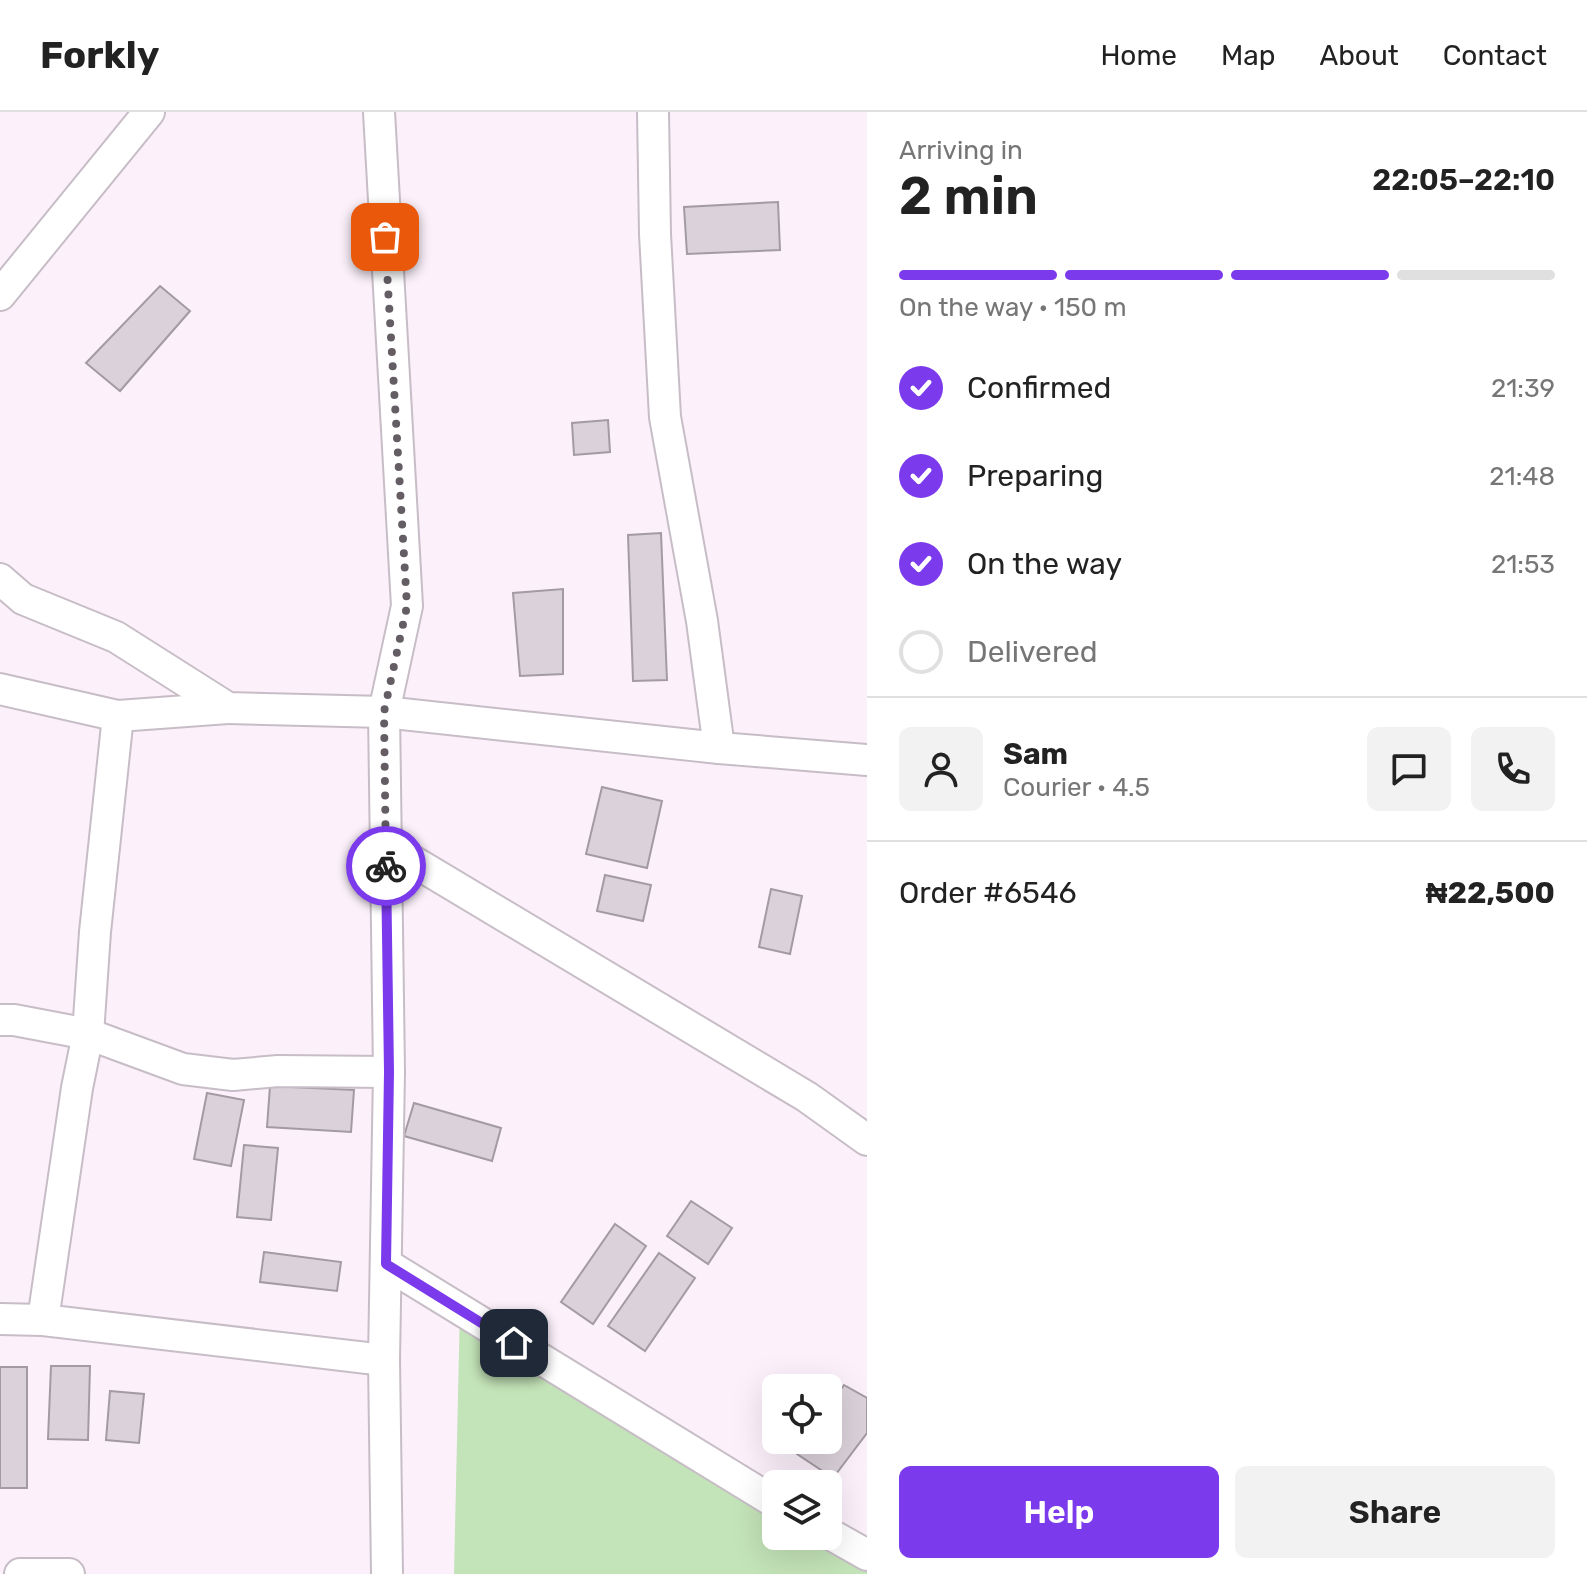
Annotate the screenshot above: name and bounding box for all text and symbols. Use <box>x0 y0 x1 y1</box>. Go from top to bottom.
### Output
text: Forkly <box>40 32 159 78</box>
text: Home <box>1100 39 1177 72</box>
text: Map <box>1221 39 1275 72</box>
text: About <box>1319 39 1399 72</box>
text: Contact <box>1443 39 1547 72</box>
text: Arriving in <box>899 135 1023 166</box>
text: 22:05–22:10 <box>1372 162 1555 198</box>
text: 2 min <box>899 165 1038 227</box>
pin <box>351 203 419 271</box>
icon: bag <box>363 215 407 259</box>
text: On the way · 150 m <box>899 292 1127 323</box>
icon: check <box>899 366 943 410</box>
text: Confirmed <box>967 370 1111 406</box>
text: 21:39 <box>1491 373 1555 404</box>
icon: check <box>899 454 943 498</box>
text: Preparing <box>967 458 1103 494</box>
text: 21:48 <box>1489 461 1555 492</box>
icon: check <box>899 542 943 586</box>
text: On the way <box>967 546 1122 582</box>
text: 21:53 <box>1491 549 1555 580</box>
text: Delivered <box>967 634 1098 670</box>
button: person <box>899 727 983 811</box>
button: chat <box>1367 727 1451 811</box>
button: phone <box>1471 727 1555 811</box>
text: Sam <box>1003 736 1068 772</box>
text: Courier · 4.5 <box>1003 772 1150 803</box>
courier <box>346 826 426 906</box>
icon: bike <box>364 844 408 888</box>
text: Order #6546 <box>899 875 1077 911</box>
text: ₦22,500 <box>1426 875 1555 911</box>
pin <box>480 1309 548 1377</box>
icon: home <box>492 1321 536 1365</box>
map controls <box>762 1374 842 1550</box>
button: locate <box>762 1374 842 1454</box>
button: Help <box>899 1466 1219 1558</box>
button: Share <box>1235 1466 1555 1558</box>
button: layers <box>762 1470 842 1550</box>

